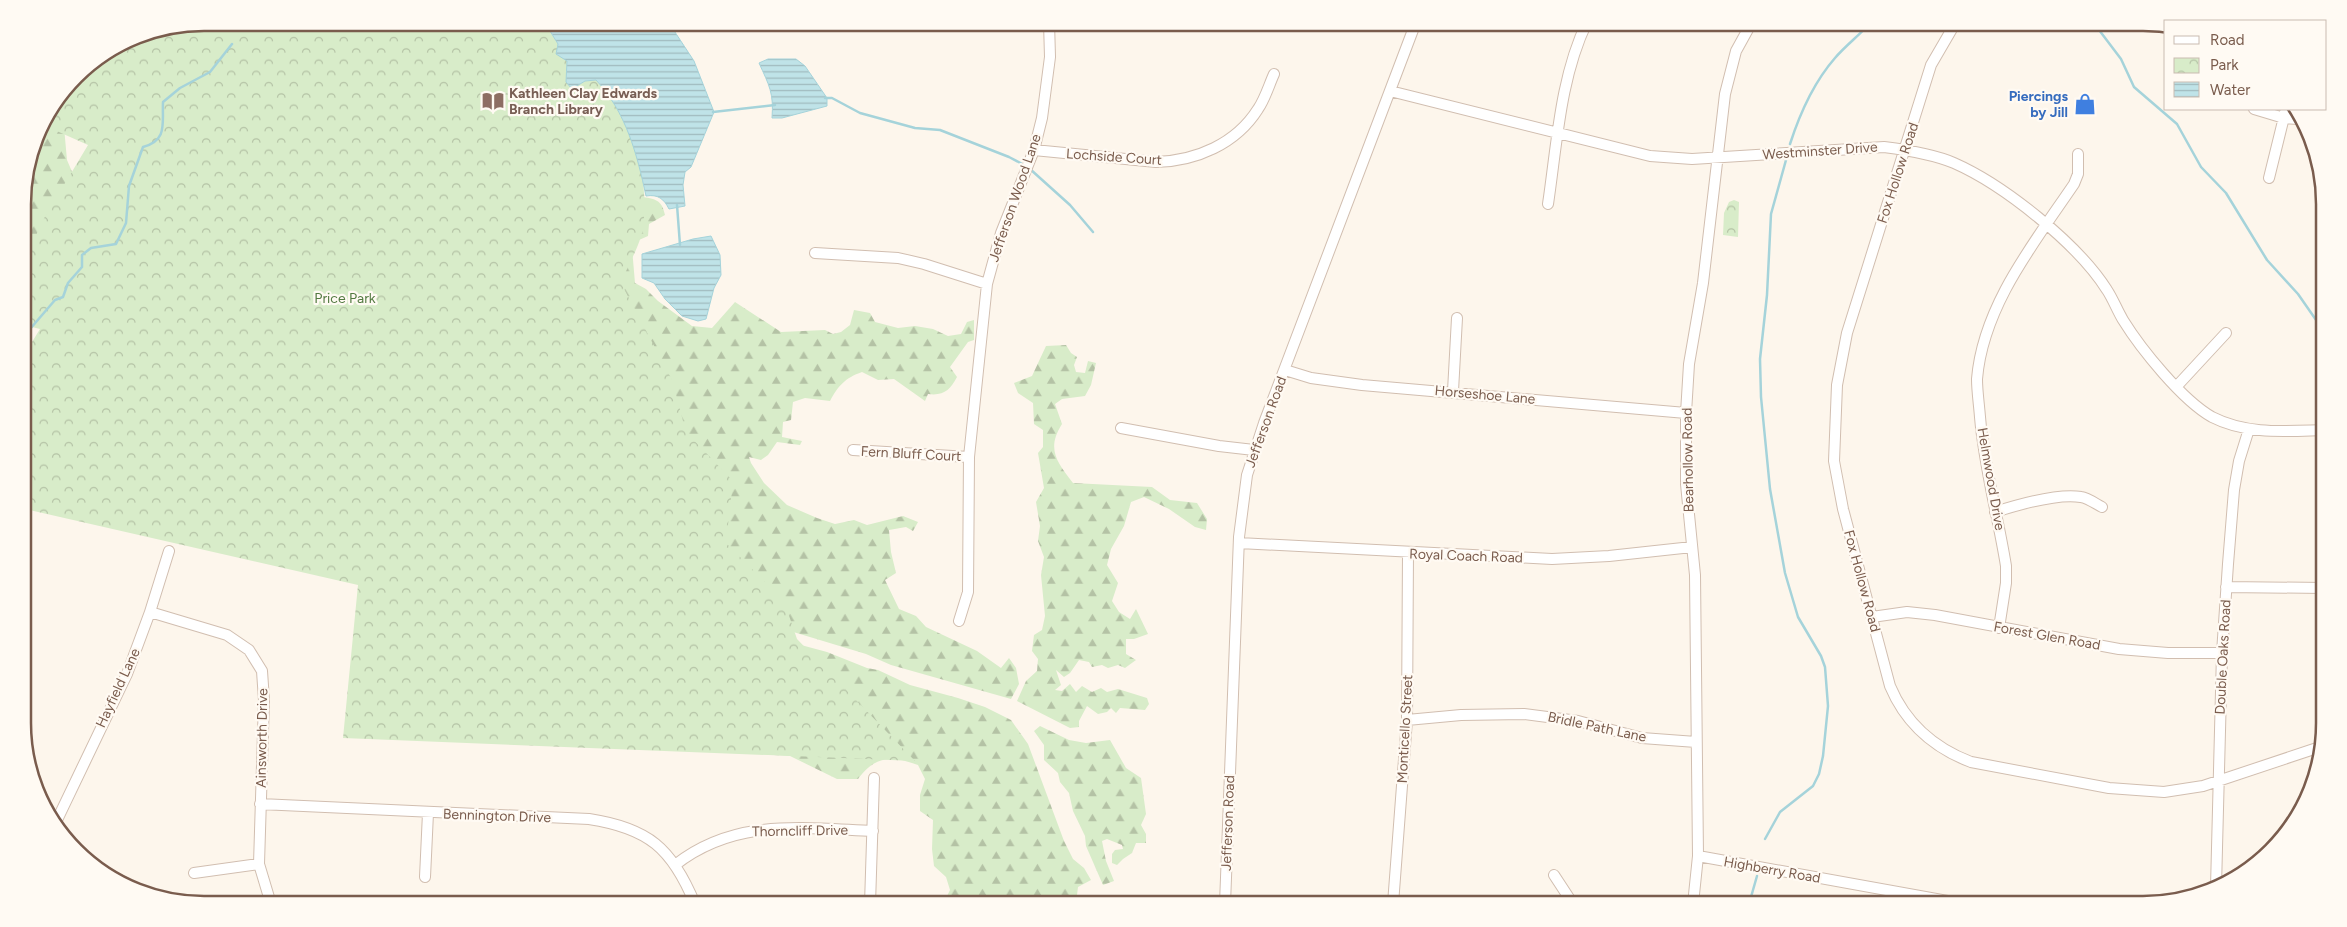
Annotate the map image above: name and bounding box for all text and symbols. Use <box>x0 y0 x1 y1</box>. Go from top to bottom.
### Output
legend <box>2164 20 2327 110</box>
text: Road <box>2210 31 2245 49</box>
text: Park <box>2210 56 2239 74</box>
text: Water <box>2210 81 2250 99</box>
place label: Kathleen Clay Edwards Branch Library <box>509 85 658 118</box>
library icon: Kathleen Clay Edwards Branch Library <box>480 88 506 114</box>
place label: Piercings by Jill <box>2009 88 2068 121</box>
shop icon: Piercings by Jill <box>2072 91 2098 117</box>
street label: Fox Hollow Road <box>1874 120 1922 226</box>
street label: Jefferson Wood Lane <box>985 132 1045 264</box>
street label: Westminster Drive <box>1762 138 1878 164</box>
street label: Lochside Court <box>1066 145 1162 169</box>
park label: Price Park <box>314 290 376 307</box>
street label: Jefferson Road <box>1242 374 1290 470</box>
street label: Horseshoe Lane <box>1434 382 1536 408</box>
street label: Bearhollow Road <box>1679 407 1697 513</box>
street label: Helmwood Drive <box>1974 426 2008 532</box>
street label: Fern Bluff Court <box>860 443 962 465</box>
street label: Fox Hollow Road <box>1840 528 1884 634</box>
street label: Royal Coach Road <box>1409 546 1523 566</box>
street label: Double Oaks Road <box>2212 599 2234 715</box>
street label: Forest Glen Road <box>1992 618 2102 654</box>
street label: Hayfield Lane <box>92 645 144 730</box>
street label: Monticello Street <box>1394 674 1416 784</box>
street label: Ainsworth Drive <box>253 688 271 788</box>
street label: Bridle Path Lane <box>1546 708 1648 746</box>
street label: Jefferson Road <box>1218 775 1238 871</box>
street label: Bennington Drive <box>443 806 552 826</box>
street label: Thorncliff Drive <box>752 822 849 840</box>
street label: Highberry Road <box>1722 853 1822 887</box>

